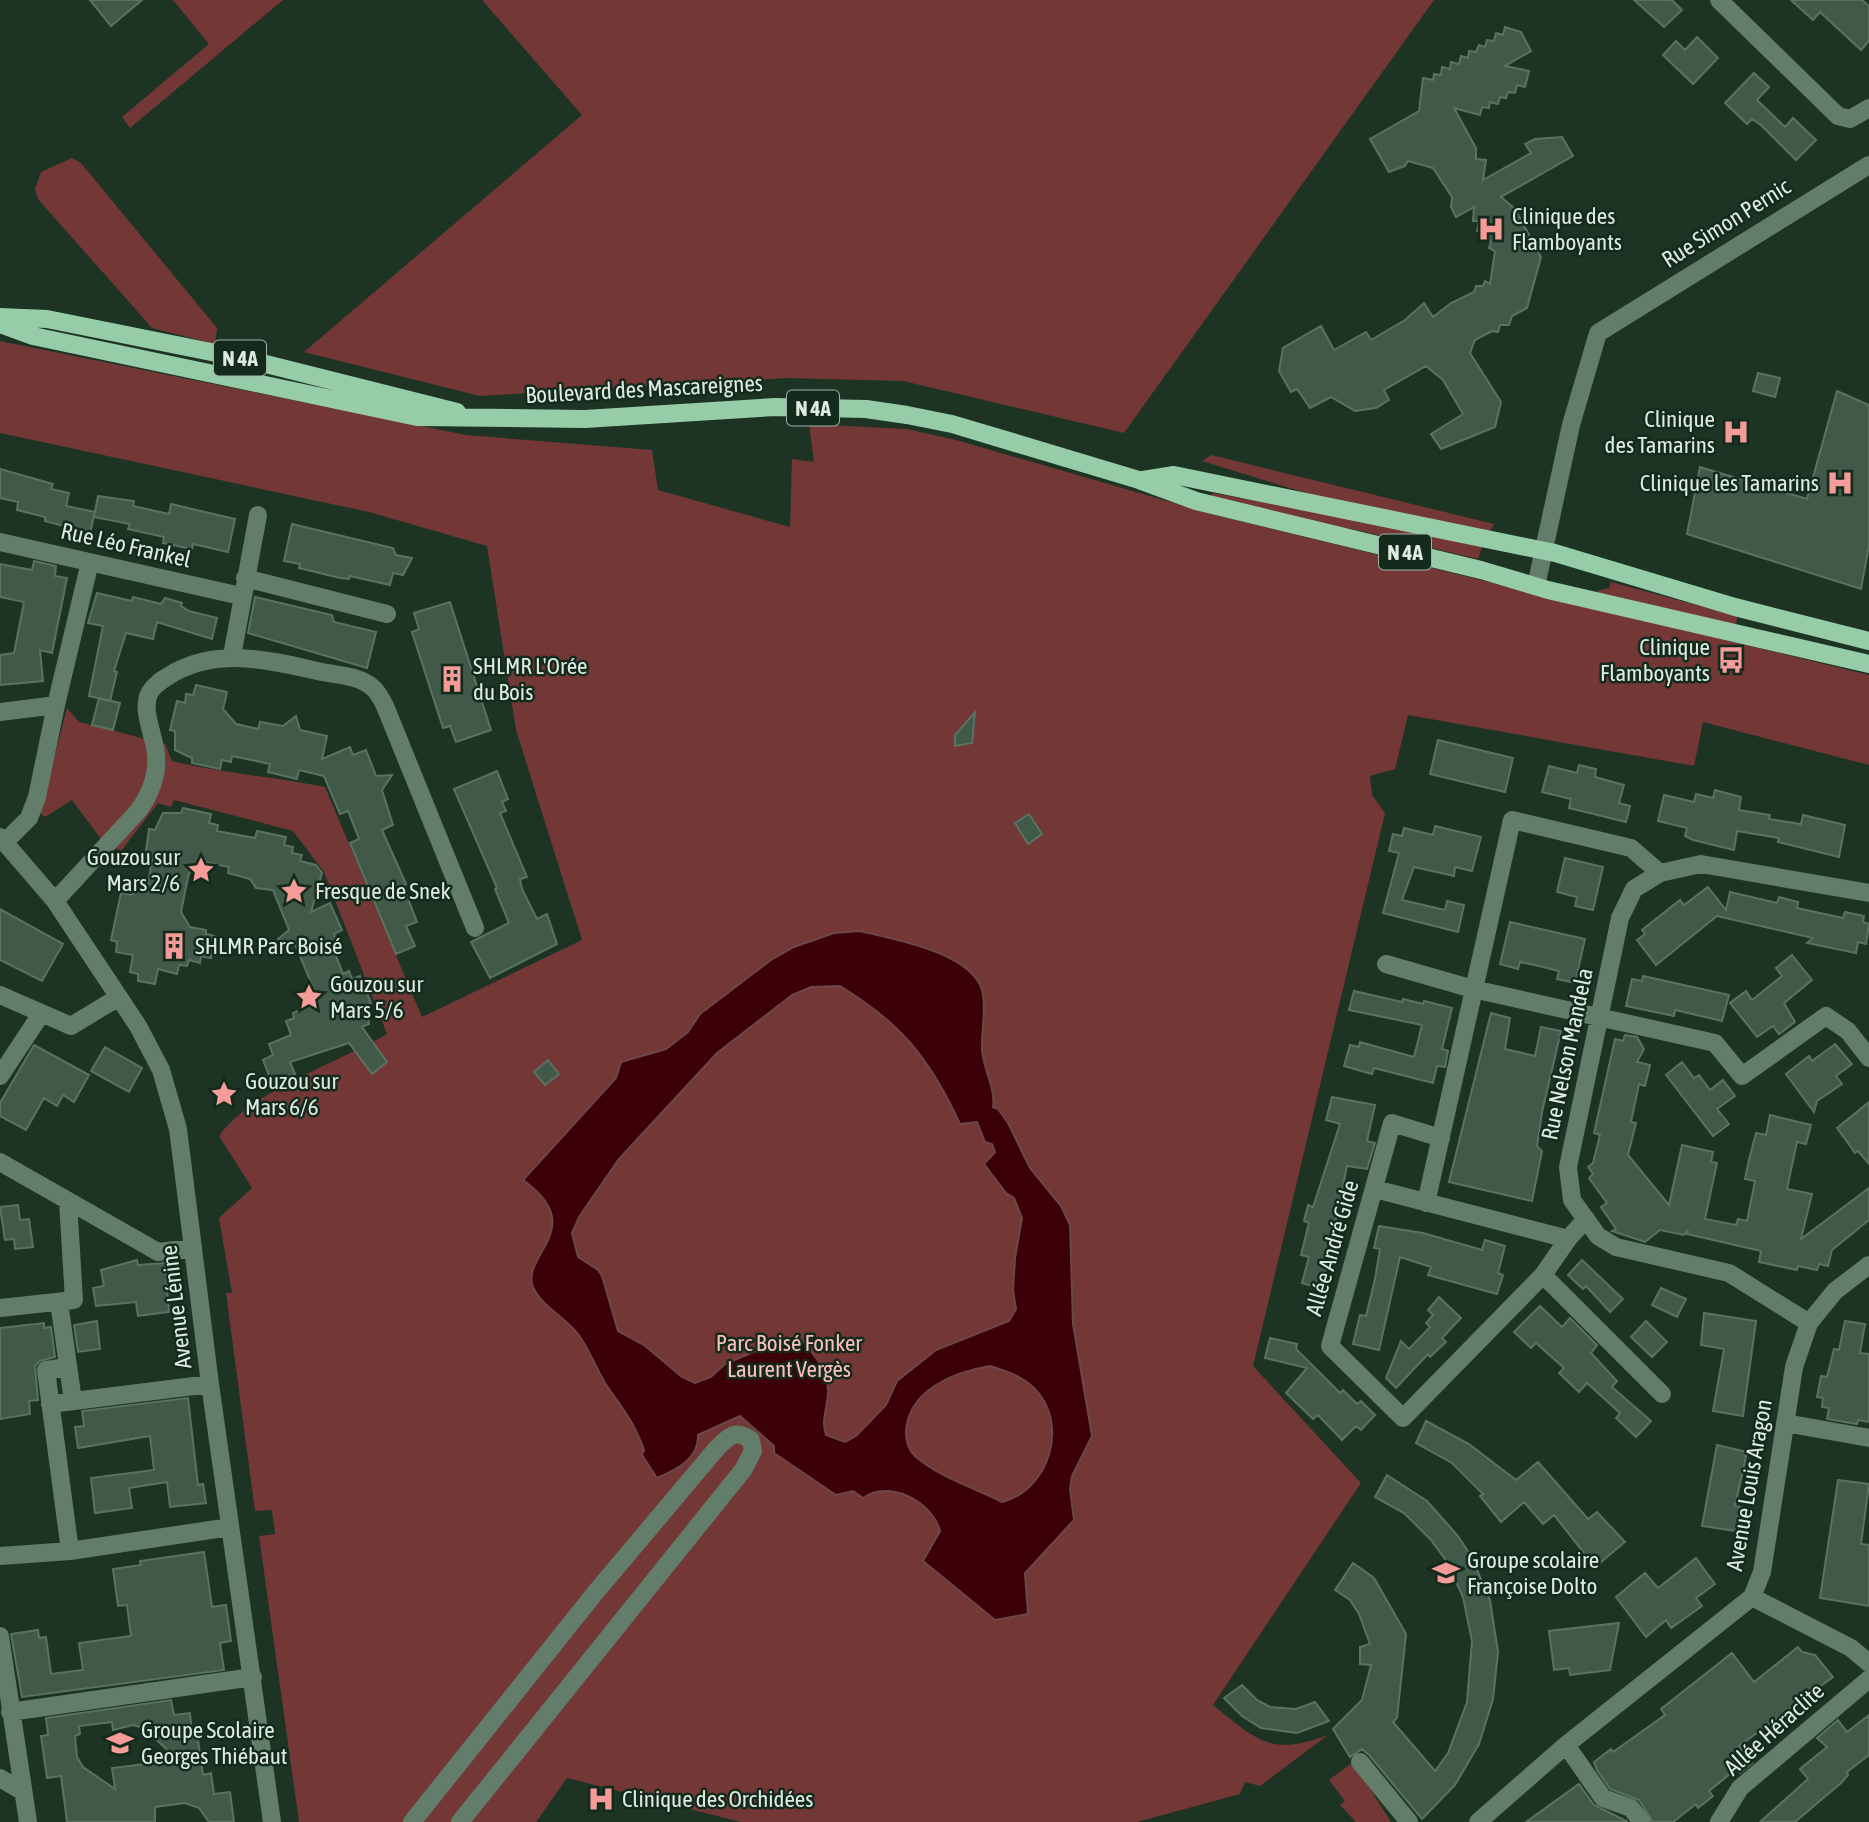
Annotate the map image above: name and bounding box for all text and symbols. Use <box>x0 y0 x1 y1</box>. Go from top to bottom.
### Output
street label: Rue Simon Pernic <box>1657 173 1795 273</box>
place label: Clinique des Flamboyants <box>1512 203 1622 255</box>
hospital icon: Clinique des Flamboyants <box>1476 214 1506 244</box>
road number: N 4A <box>214 340 266 376</box>
street label: Boulevard des Mascareignes <box>525 370 763 408</box>
road number: N 4A <box>787 390 839 426</box>
place label: Clinique des Tamarins <box>1605 406 1715 458</box>
hospital icon: Clinique des Tamarins <box>1721 417 1751 447</box>
hospital icon: Clinique les Tamarins <box>1825 468 1855 498</box>
place label: Clinique les Tamarins <box>1640 470 1819 496</box>
street label: Rue Léo Frankel <box>58 517 194 573</box>
road number: N 4A <box>1379 534 1431 570</box>
place label: Clinique Flamboyants <box>1600 634 1710 686</box>
bus stop icon: Clinique Flamboyants <box>1716 645 1746 675</box>
place label: SHLMR L'Orée du Bois <box>473 653 588 705</box>
building icon: SHLMR L'Orée du Bois <box>437 664 467 694</box>
place label: Gouzou sur Mars 2/6 <box>87 844 181 896</box>
place icon: Gouzou sur Mars 2/6 <box>186 855 216 885</box>
place icon: Fresque de Snek <box>279 876 309 906</box>
place label: Fresque de Snek <box>315 878 451 904</box>
building icon: SHLMR Parc Boisé <box>159 931 189 961</box>
place label: SHLMR Parc Boisé <box>195 933 343 959</box>
street label: Rue Nelson Mandela <box>1536 966 1598 1142</box>
place label: Gouzou sur Mars 5/6 <box>330 971 424 1023</box>
place icon: Gouzou sur Mars 5/6 <box>294 982 324 1012</box>
place label: Gouzou sur Mars 6/6 <box>245 1068 339 1120</box>
place icon: Gouzou sur Mars 6/6 <box>209 1079 239 1109</box>
street label: Allée André Gide <box>1300 1177 1364 1319</box>
street label: Avenue Lénine <box>156 1244 196 1370</box>
park label: Parc Boisé Fonker Laurent Vergès <box>716 1330 863 1382</box>
street label: Avenue Louis Aragon <box>1721 1397 1777 1573</box>
place label: Groupe scolaire Françoise Dolto <box>1467 1547 1599 1599</box>
school or university icon: Groupe scolaire Françoise Dolto <box>1431 1558 1461 1588</box>
street label: Allée Héraclite <box>1719 1678 1829 1780</box>
place label: Groupe Scolaire Georges Thiébaut <box>141 1717 287 1769</box>
school or university icon: Groupe Scolaire Georges Thiébaut <box>105 1728 135 1758</box>
hospital icon: Clinique des Orchidées <box>586 1784 616 1814</box>
place label: Clinique des Orchidées <box>622 1786 813 1812</box>

